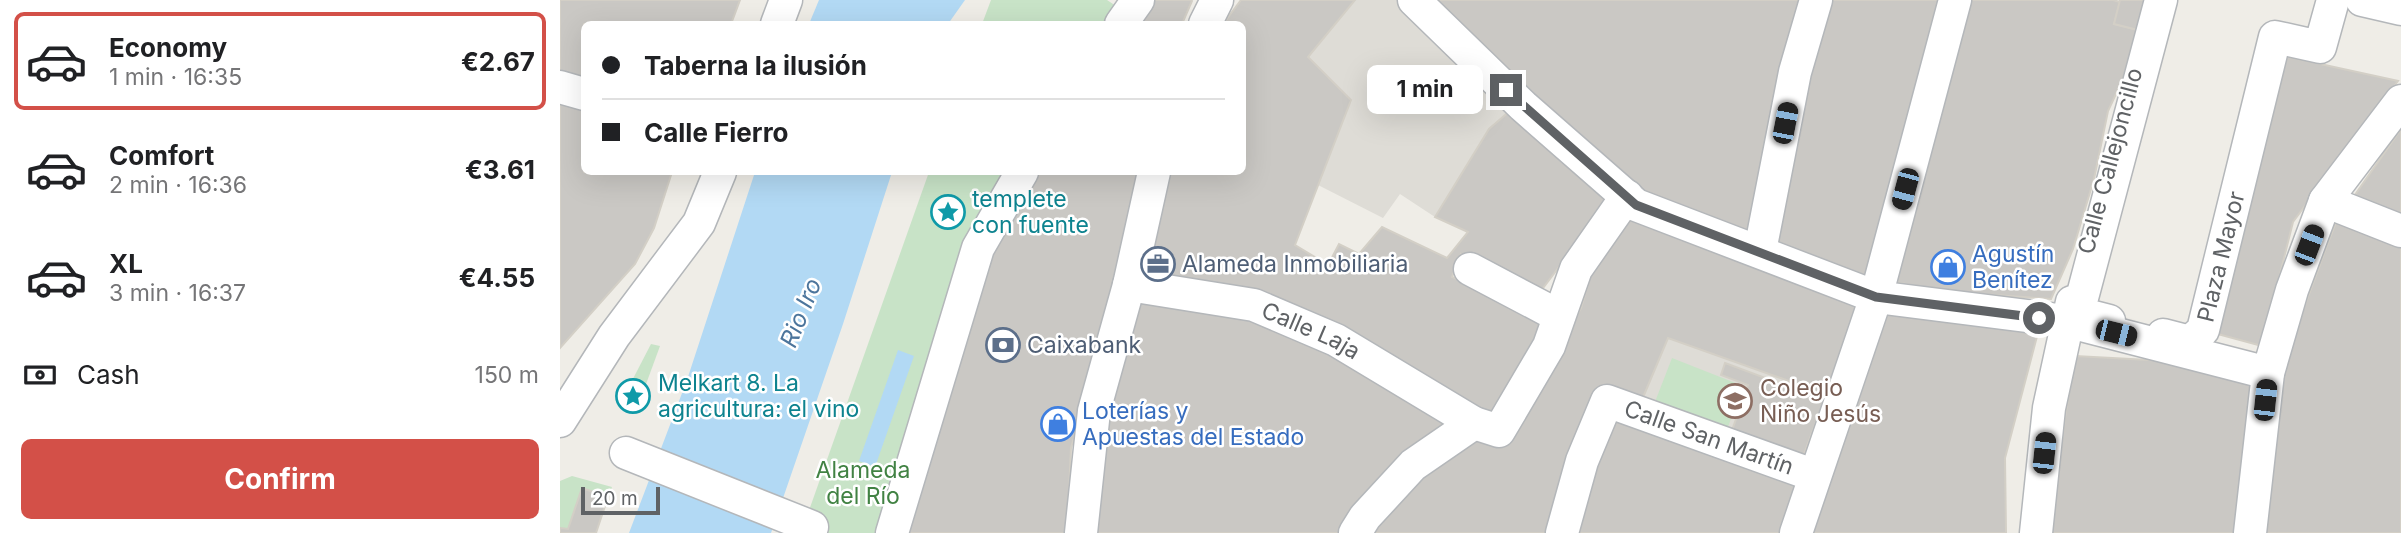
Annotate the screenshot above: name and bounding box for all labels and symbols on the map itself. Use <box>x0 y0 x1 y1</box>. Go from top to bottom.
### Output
street label: Calle Callejoncillo <box>2072 65 2148 257</box>
callout: 1 min <box>1366 66 1482 114</box>
route end <box>1490 74 1522 106</box>
car <box>1771 100 1800 146</box>
car <box>1890 166 1921 212</box>
place label: templete con fuente <box>972 185 1089 239</box>
street label: Plaza Mayor <box>2191 188 2251 325</box>
place icon: templete con fuente <box>929 193 967 231</box>
car <box>2292 222 2327 268</box>
place label: Agustín Benítez <box>1972 240 2054 294</box>
office icon: Alameda Inmobiliaria <box>1139 245 1177 283</box>
shop icon: Agustín Benítez <box>1929 248 1967 286</box>
place label: Alameda Inmobiliaria <box>1182 250 1408 278</box>
water label: Rio Iro <box>774 274 827 352</box>
street label: Calle Laja <box>1258 296 1365 365</box>
route start <box>2023 302 2055 334</box>
car <box>2094 318 2139 348</box>
bank icon: Caixabank <box>984 326 1022 364</box>
place label: Caixabank <box>1027 331 1142 359</box>
place label: Melkart 8. La agricultura: el vino <box>658 369 859 423</box>
place label: Colegio Niño Jesús <box>1760 374 1881 428</box>
place icon: Melkart 8. La agricultura: el vino <box>614 377 652 415</box>
car <box>2253 378 2278 422</box>
school or university icon: Colegio Niño Jesús <box>1716 382 1754 420</box>
street label: Calle San Martín <box>1620 394 1797 481</box>
place label: Loterías y Apuestas del Estado <box>1082 397 1304 451</box>
shop icon: Loterías y Apuestas del Estado <box>1039 405 1077 443</box>
car <box>2032 431 2057 475</box>
park label: Alameda del Río <box>816 456 910 510</box>
scale bar <box>581 484 660 516</box>

